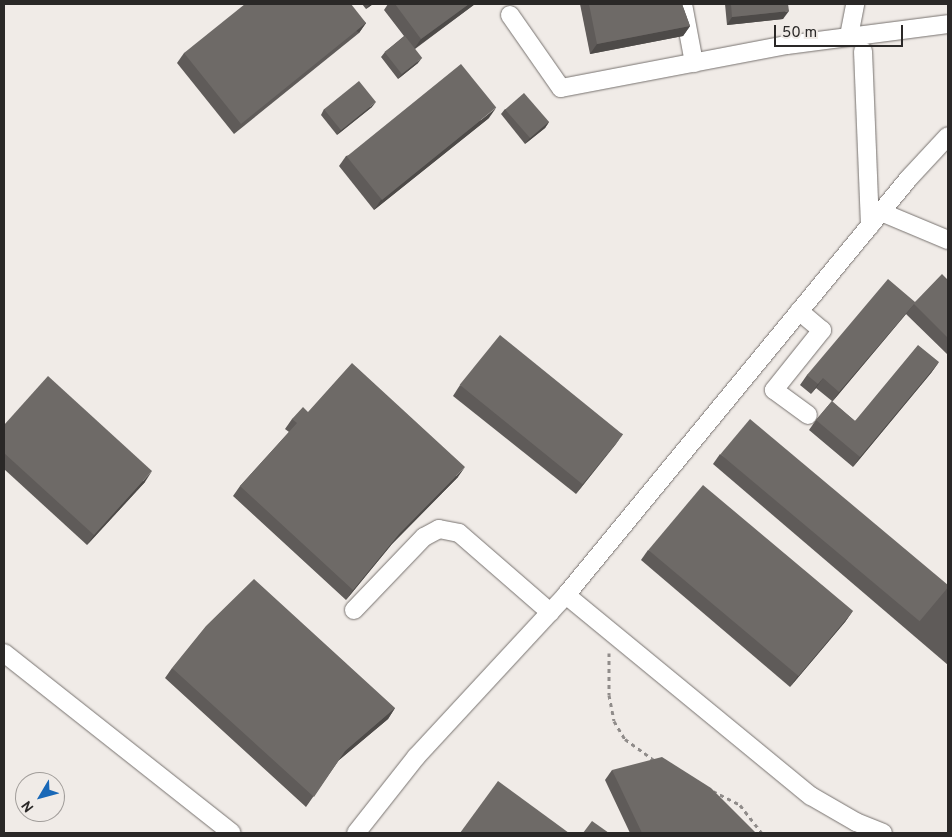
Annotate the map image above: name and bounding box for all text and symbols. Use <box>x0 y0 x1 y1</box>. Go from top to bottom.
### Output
scale bar <box>777 15 906 47</box>
text: 50 m <box>782 24 817 43</box>
north arrow <box>15 772 65 822</box>
text: N <box>19 797 38 815</box>

